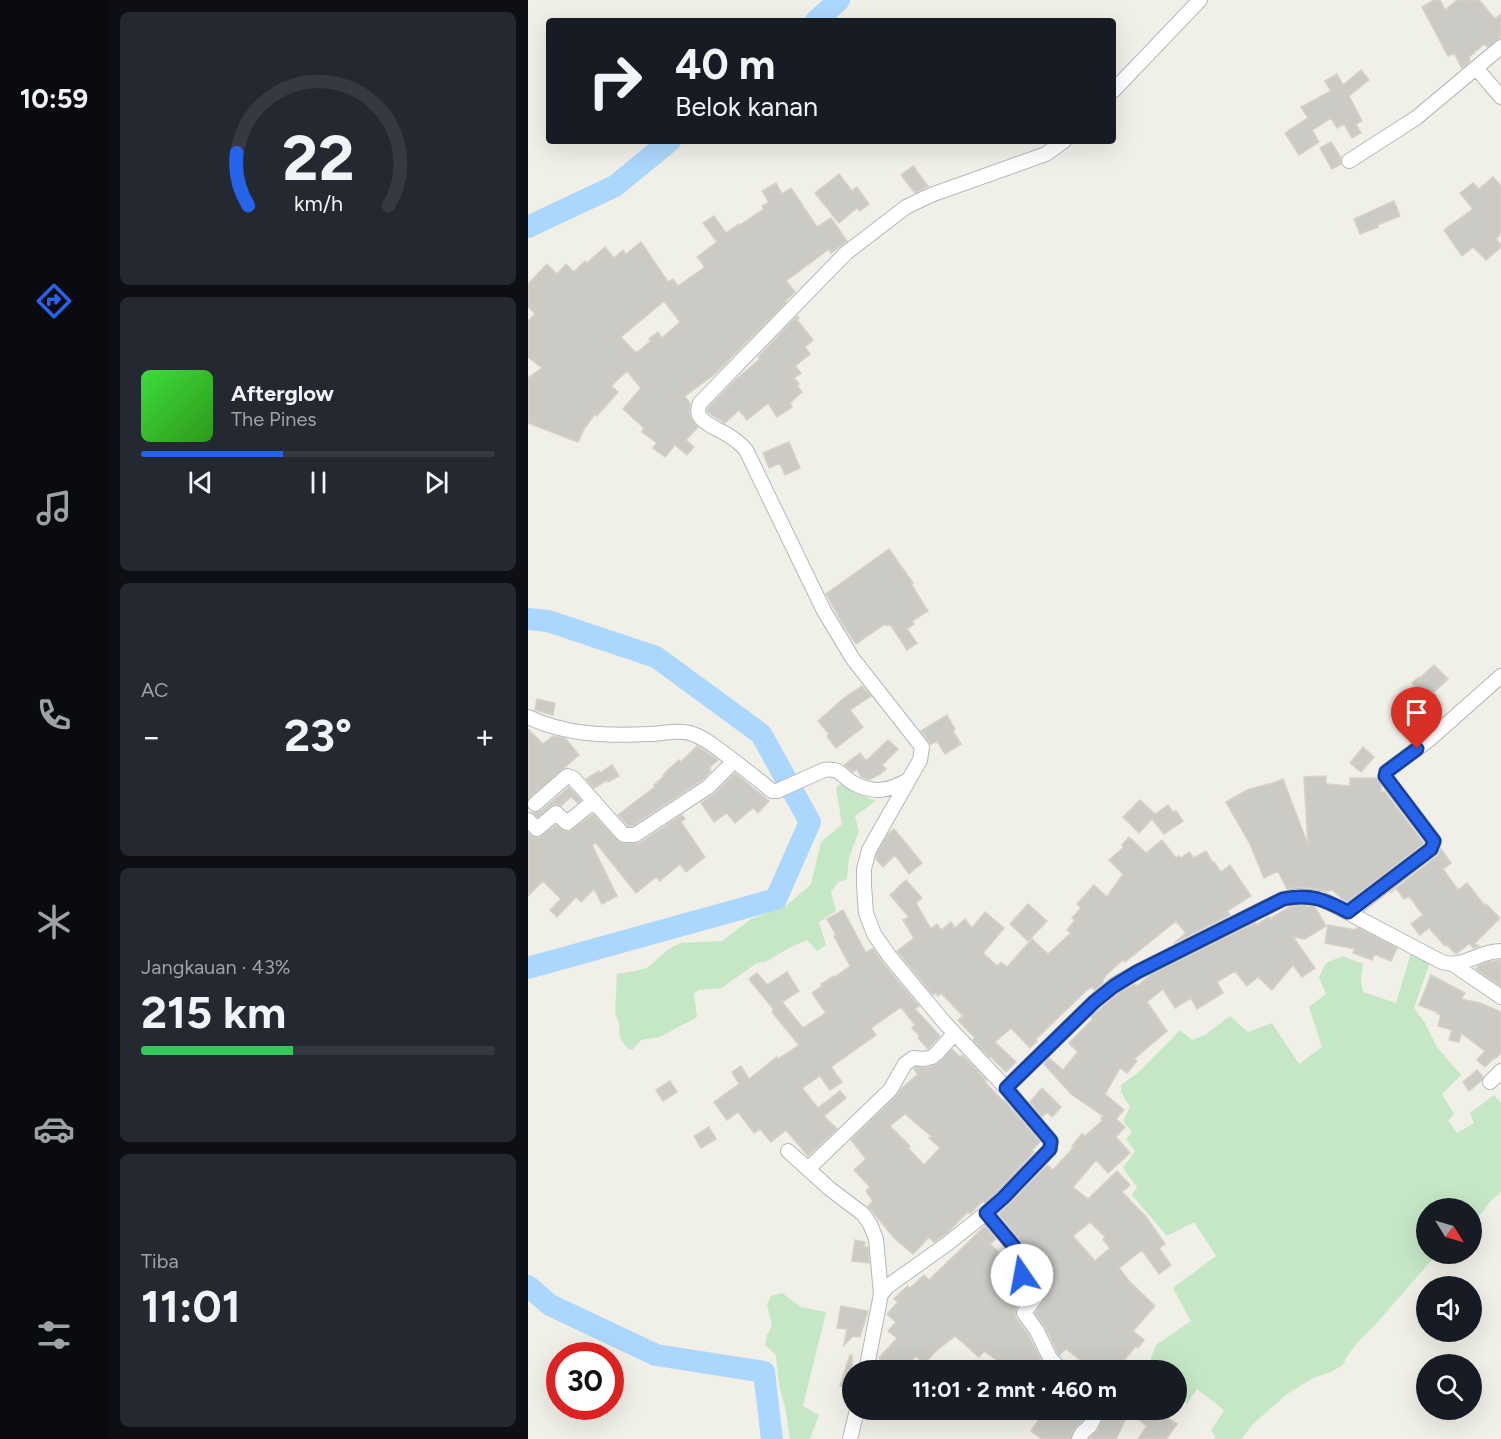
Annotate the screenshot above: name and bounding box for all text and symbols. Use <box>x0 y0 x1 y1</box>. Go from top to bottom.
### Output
text: 40 m <box>675 39 775 90</box>
icon: right <box>576 42 654 120</box>
text: 10:59 <box>20 82 88 115</box>
text: Belok kanan <box>675 90 818 123</box>
text: 22 <box>282 121 354 196</box>
text: km/h <box>294 191 342 216</box>
icon: directions <box>33 280 75 322</box>
text: Afterglow <box>231 380 334 407</box>
text: The Pines <box>231 407 317 431</box>
icon: previous <box>184 466 217 499</box>
icon: pause <box>302 466 335 499</box>
icon: next <box>420 466 453 499</box>
icon: music <box>33 487 75 529</box>
text: AC <box>141 678 169 702</box>
pin <box>1391 687 1442 749</box>
icon: phone <box>33 694 75 736</box>
icon: arrive <box>1400 696 1433 729</box>
text: 23° <box>284 708 352 762</box>
text: − <box>141 717 162 756</box>
text: + <box>474 717 495 756</box>
icon: climate <box>33 901 75 943</box>
text: Jangkauan · 43% <box>141 955 291 979</box>
text: 215 km <box>141 985 286 1039</box>
icon: car <box>33 1108 75 1150</box>
north arrow <box>1416 1198 1482 1264</box>
map controls <box>1416 1198 1482 1420</box>
position arrow <box>990 1243 1054 1307</box>
text: Tiba <box>141 1249 179 1273</box>
button: sound <box>1416 1276 1482 1342</box>
text: 11:01 <box>141 1279 241 1333</box>
icon: filters <box>33 1314 75 1356</box>
speed limit sign: 30 <box>546 1342 624 1420</box>
button: search <box>1416 1354 1482 1420</box>
text: 11:01 · 2 mnt · 460 m <box>912 1376 1117 1403</box>

